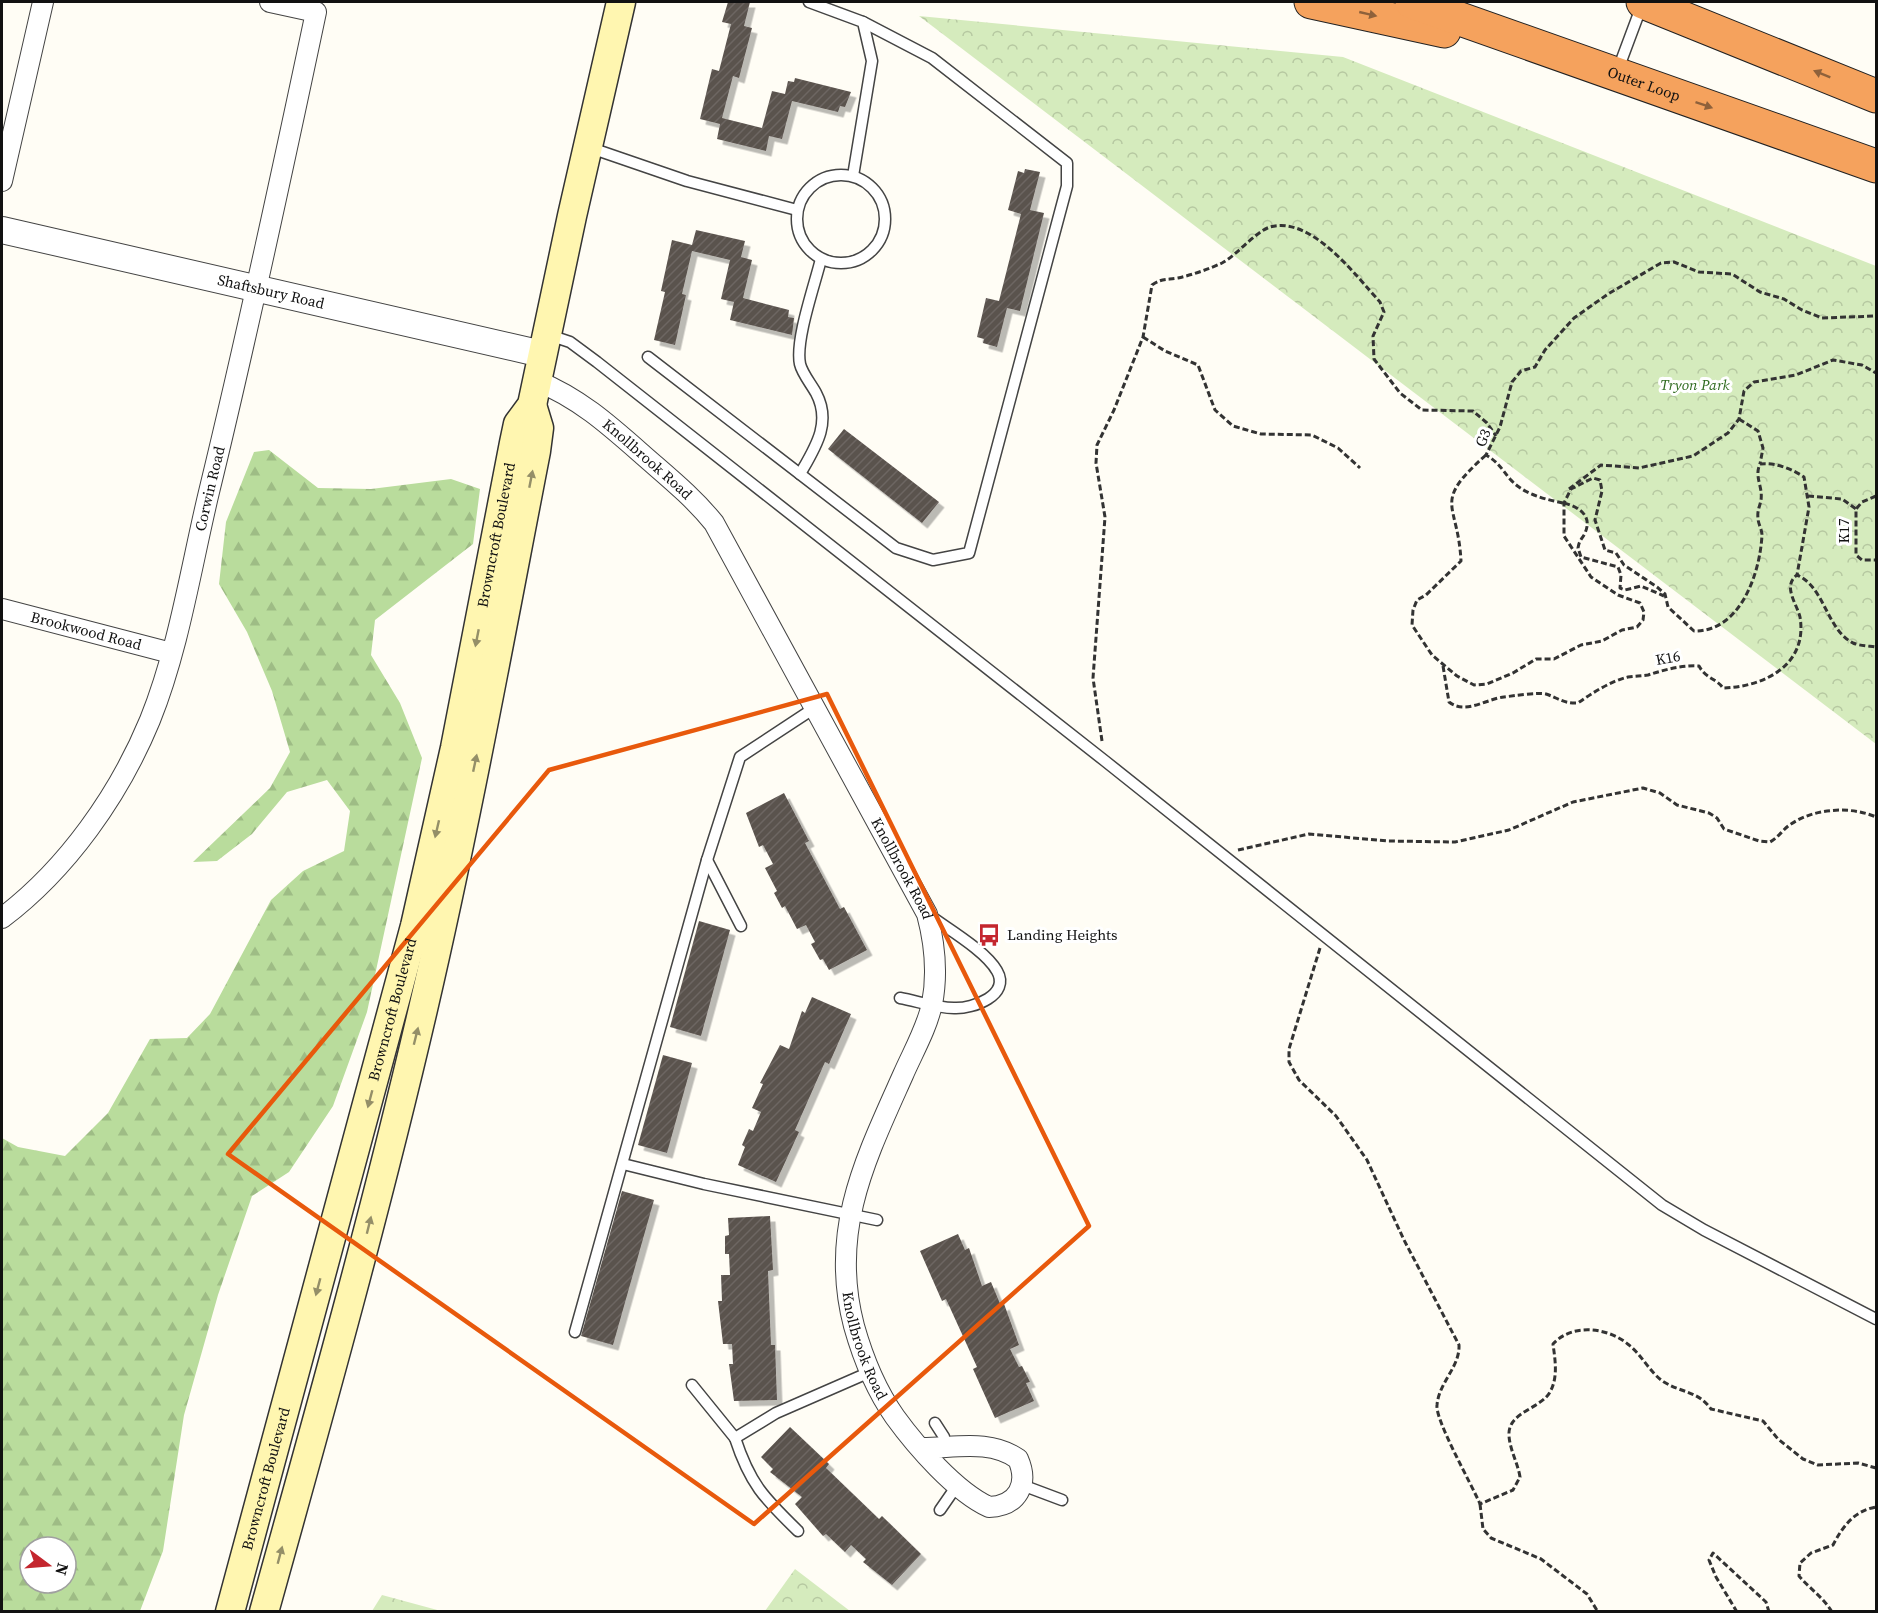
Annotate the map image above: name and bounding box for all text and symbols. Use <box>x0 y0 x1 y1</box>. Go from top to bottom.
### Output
one-way arrow <box>1359 10 1378 19</box>
street label: Outer Loop <box>1605 61 1684 106</box>
one-way arrow <box>1813 69 1831 79</box>
one-way arrow <box>1696 100 1714 110</box>
street label: Shaftsbury Road <box>216 269 327 314</box>
park label: Tryon Park <box>1660 374 1731 395</box>
street label: Knollbrook Road <box>598 414 698 504</box>
street label: G3 <box>1470 426 1496 450</box>
street label: Corwin Road <box>189 444 230 533</box>
street label: Browncroft Boulevard <box>471 460 520 609</box>
one-way arrow <box>527 469 536 488</box>
street label: K17 <box>1833 518 1854 544</box>
street label: Brookwood Road <box>29 606 145 655</box>
one-way arrow <box>472 628 481 647</box>
street label: K16 <box>1654 645 1682 670</box>
one-way arrow <box>471 754 481 772</box>
street label: Knollbrook Road <box>866 814 939 922</box>
one-way arrow <box>432 819 442 838</box>
bus stop icon: Landing Heights <box>976 922 1002 948</box>
place label: Landing Heights <box>1007 924 1118 945</box>
street label: Browncroft Boulevard <box>363 935 421 1083</box>
one-way arrow <box>412 1027 422 1045</box>
one-way arrow <box>365 1090 374 1108</box>
one-way arrow <box>365 1216 375 1234</box>
one-way arrow <box>313 1278 323 1297</box>
street label: Knollbrook Road <box>837 1290 893 1404</box>
street label: Browncroft Boulevard <box>236 1404 295 1552</box>
north arrow <box>18 1535 78 1595</box>
one-way arrow <box>276 1546 285 1564</box>
text: N <box>50 1561 75 1578</box>

